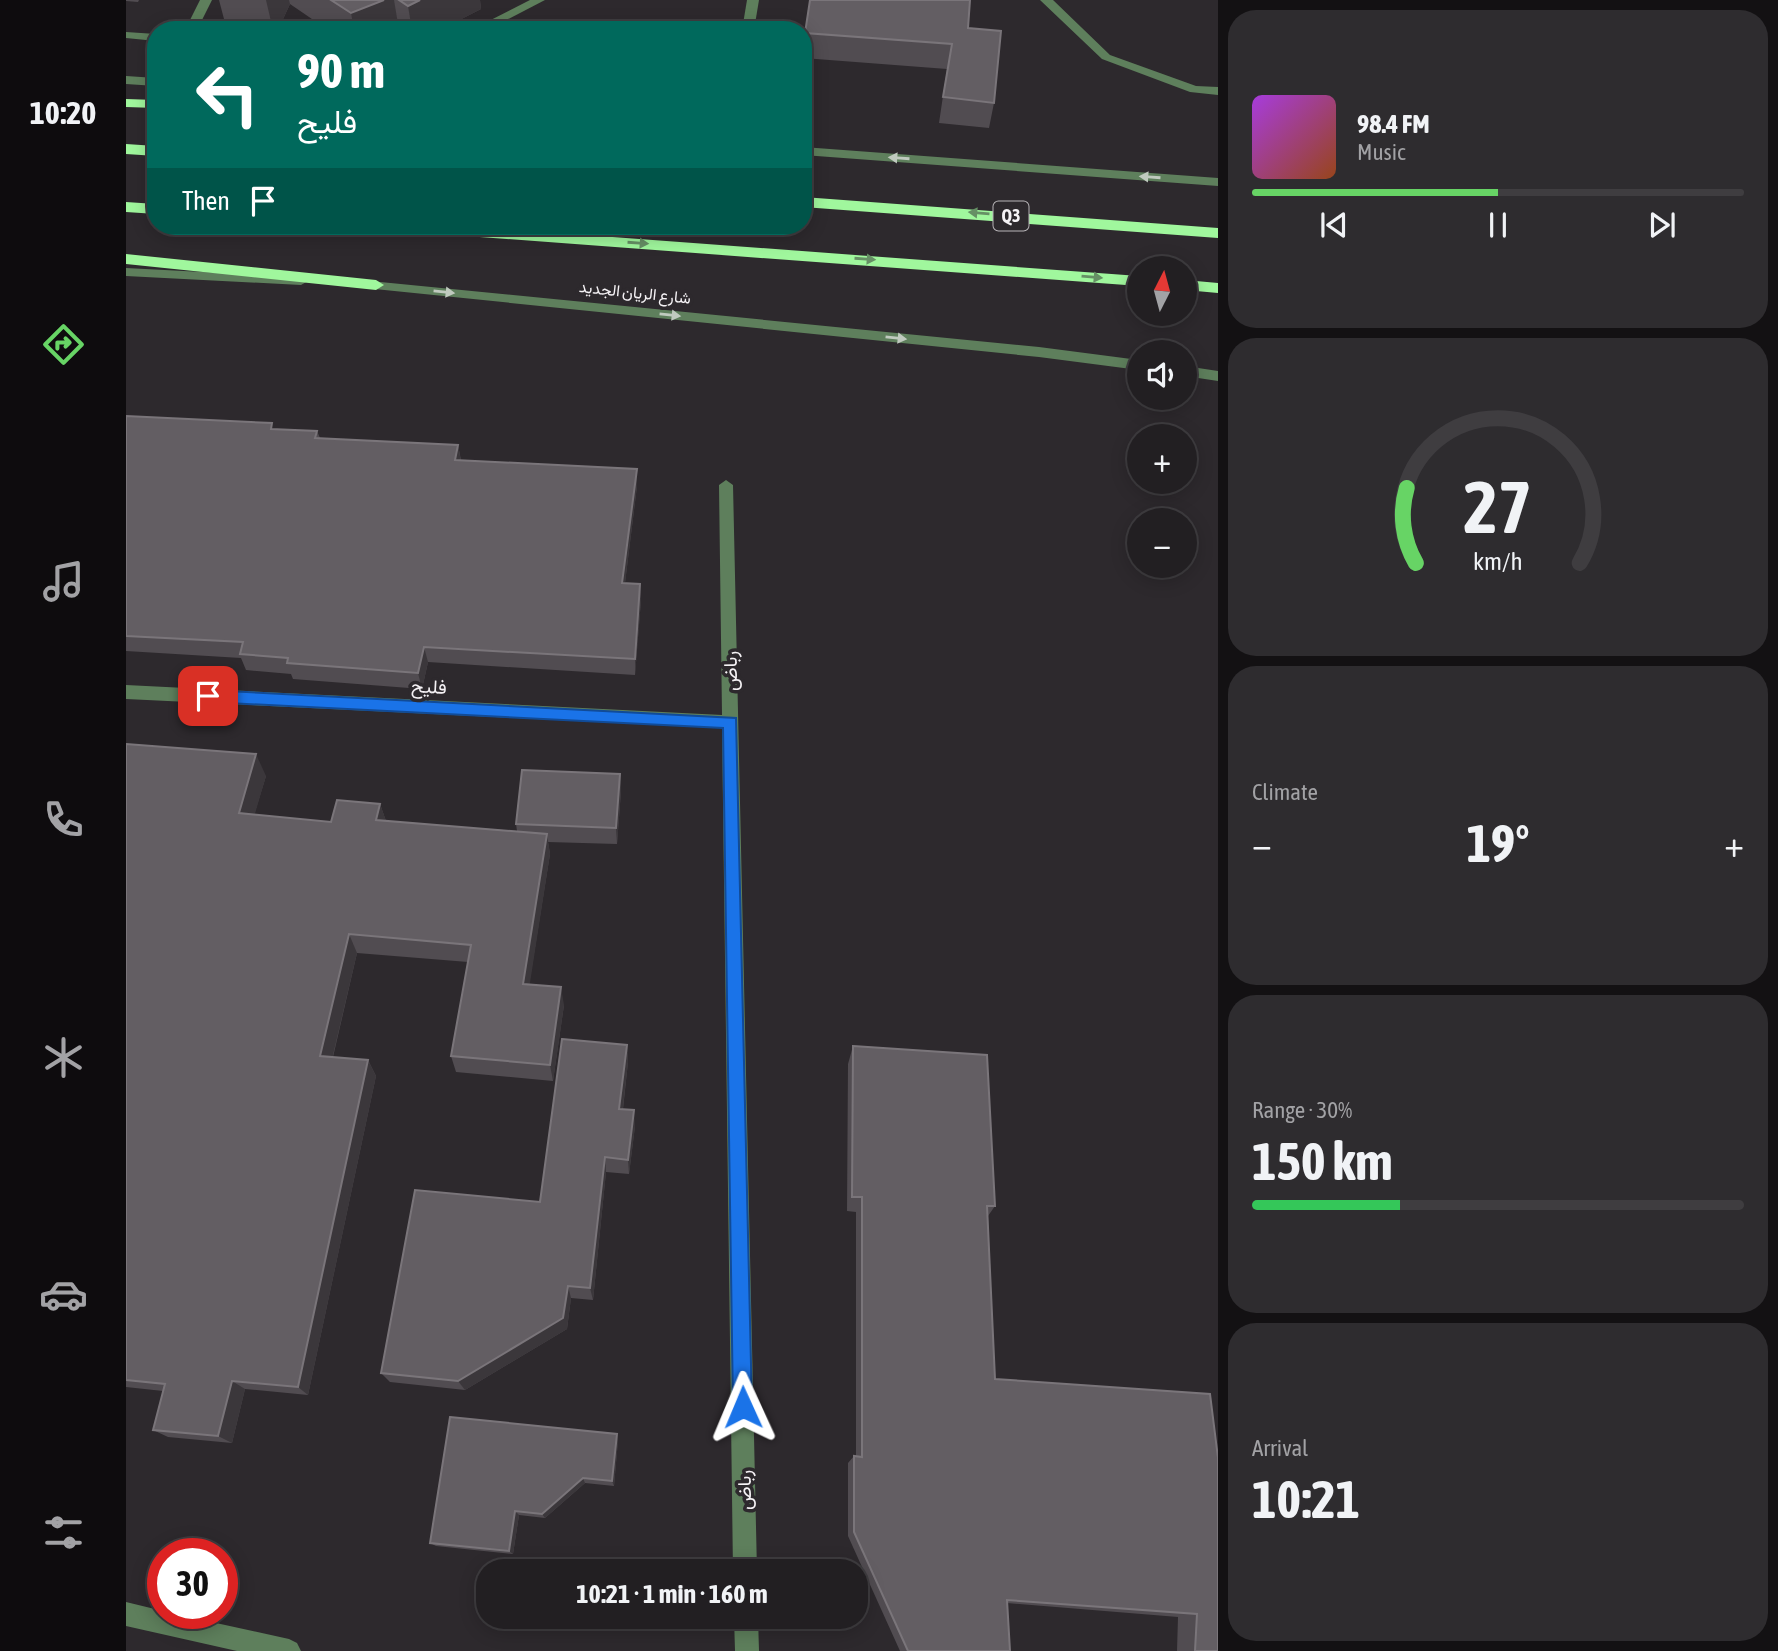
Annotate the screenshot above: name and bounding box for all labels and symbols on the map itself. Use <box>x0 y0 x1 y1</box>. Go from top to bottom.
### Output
one-way arrow <box>887 152 909 163</box>
one-way arrow <box>1139 171 1161 182</box>
road number: Q3 <box>994 202 1029 230</box>
one-way arrow <box>968 207 990 218</box>
one-way arrow <box>627 238 649 249</box>
one-way arrow <box>854 254 876 265</box>
north arrow <box>1127 256 1197 326</box>
one-way arrow <box>1081 272 1103 283</box>
street label: شارع الريان الجديد <box>578 277 692 310</box>
one-way arrow <box>433 286 455 297</box>
one-way arrow <box>659 309 681 320</box>
one-way arrow <box>886 332 908 343</box>
street label: رباض <box>719 651 742 691</box>
pin <box>178 666 238 726</box>
street label: فليح <box>410 674 447 701</box>
position arrow <box>706 1370 780 1444</box>
street label: رباض <box>733 1470 756 1510</box>
speed limit sign: 30 <box>147 1538 238 1629</box>

